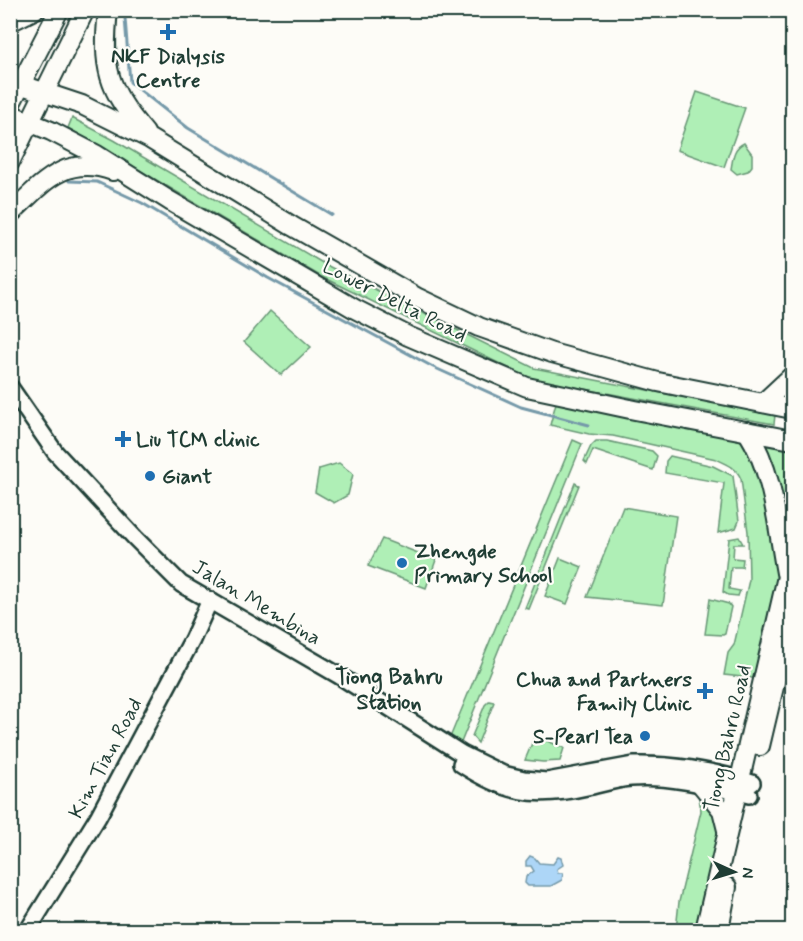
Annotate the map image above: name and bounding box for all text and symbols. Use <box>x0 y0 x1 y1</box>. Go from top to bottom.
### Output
marker: NKF Dialysis Centre <box>159 23 177 41</box>
place label: NKF Dialysis Centre <box>111 43 226 95</box>
street label: Lower Delta Road <box>317 252 472 349</box>
place label: Liu TCM clinic <box>136 426 260 454</box>
marker: Liu TCM clinic <box>114 430 132 448</box>
place label: Giant <box>162 463 212 491</box>
marker: Giant <box>143 469 157 483</box>
place label: Zhengde Primary School <box>414 538 553 590</box>
street label: Jalan Membina <box>187 553 326 652</box>
marker: Zhengde Primary School <box>395 556 409 570</box>
street label: Tiong Bahru Road <box>697 662 759 815</box>
district label: Tiong Bahru Station <box>335 664 443 717</box>
place label: Chua and Partners Family Clinic <box>516 666 693 718</box>
marker: Chua and Partners Family Clinic <box>696 682 714 700</box>
street label: Kim Tian Road <box>62 693 150 824</box>
place label: S-Pearl Tea <box>533 723 633 751</box>
marker: S-Pearl Tea <box>638 729 652 743</box>
north arrow <box>704 842 764 902</box>
text: N <box>737 867 758 879</box>

